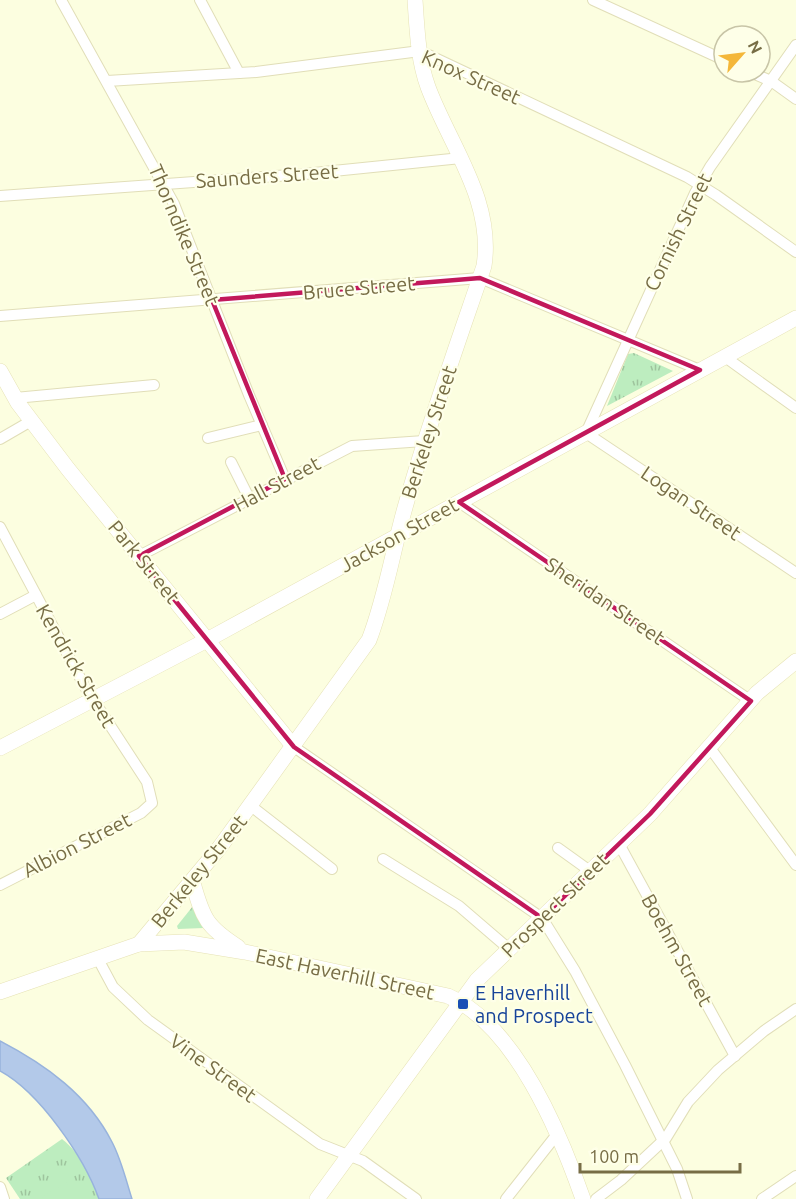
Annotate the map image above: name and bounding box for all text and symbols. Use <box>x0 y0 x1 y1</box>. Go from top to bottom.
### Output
north arrow <box>712 24 772 84</box>
text: N <box>744 37 766 56</box>
street label: Knox Street <box>418 45 524 109</box>
street label: Saunders Street <box>195 159 339 192</box>
street label: Thorndike Street <box>144 161 225 309</box>
street label: Cornish Street <box>639 169 716 294</box>
street label: Bruce Street <box>302 271 416 304</box>
street label: Berkeley Street <box>396 362 461 501</box>
street label: Hall Street <box>229 451 324 516</box>
street label: Logan Street <box>637 461 746 544</box>
street label: Jackson Street <box>336 493 462 577</box>
street label: Park Street <box>104 516 185 608</box>
street label: Sheridan Street <box>541 552 670 649</box>
street label: Kendrick Street <box>32 600 121 732</box>
street label: Albion Street <box>19 807 135 882</box>
street label: Berkeley Street <box>146 810 251 932</box>
street label: Prospect Street <box>496 848 613 962</box>
street label: Boehm Street <box>637 890 718 1010</box>
street label: East Haverhill Street <box>254 943 437 1004</box>
place label: E Haverhill and Prospect <box>475 981 593 1027</box>
marker: E Haverhill and Prospect <box>456 997 470 1011</box>
street label: Vine Street <box>166 1029 261 1107</box>
scale bar <box>580 1136 740 1174</box>
text: 100 m <box>589 1146 639 1166</box>

